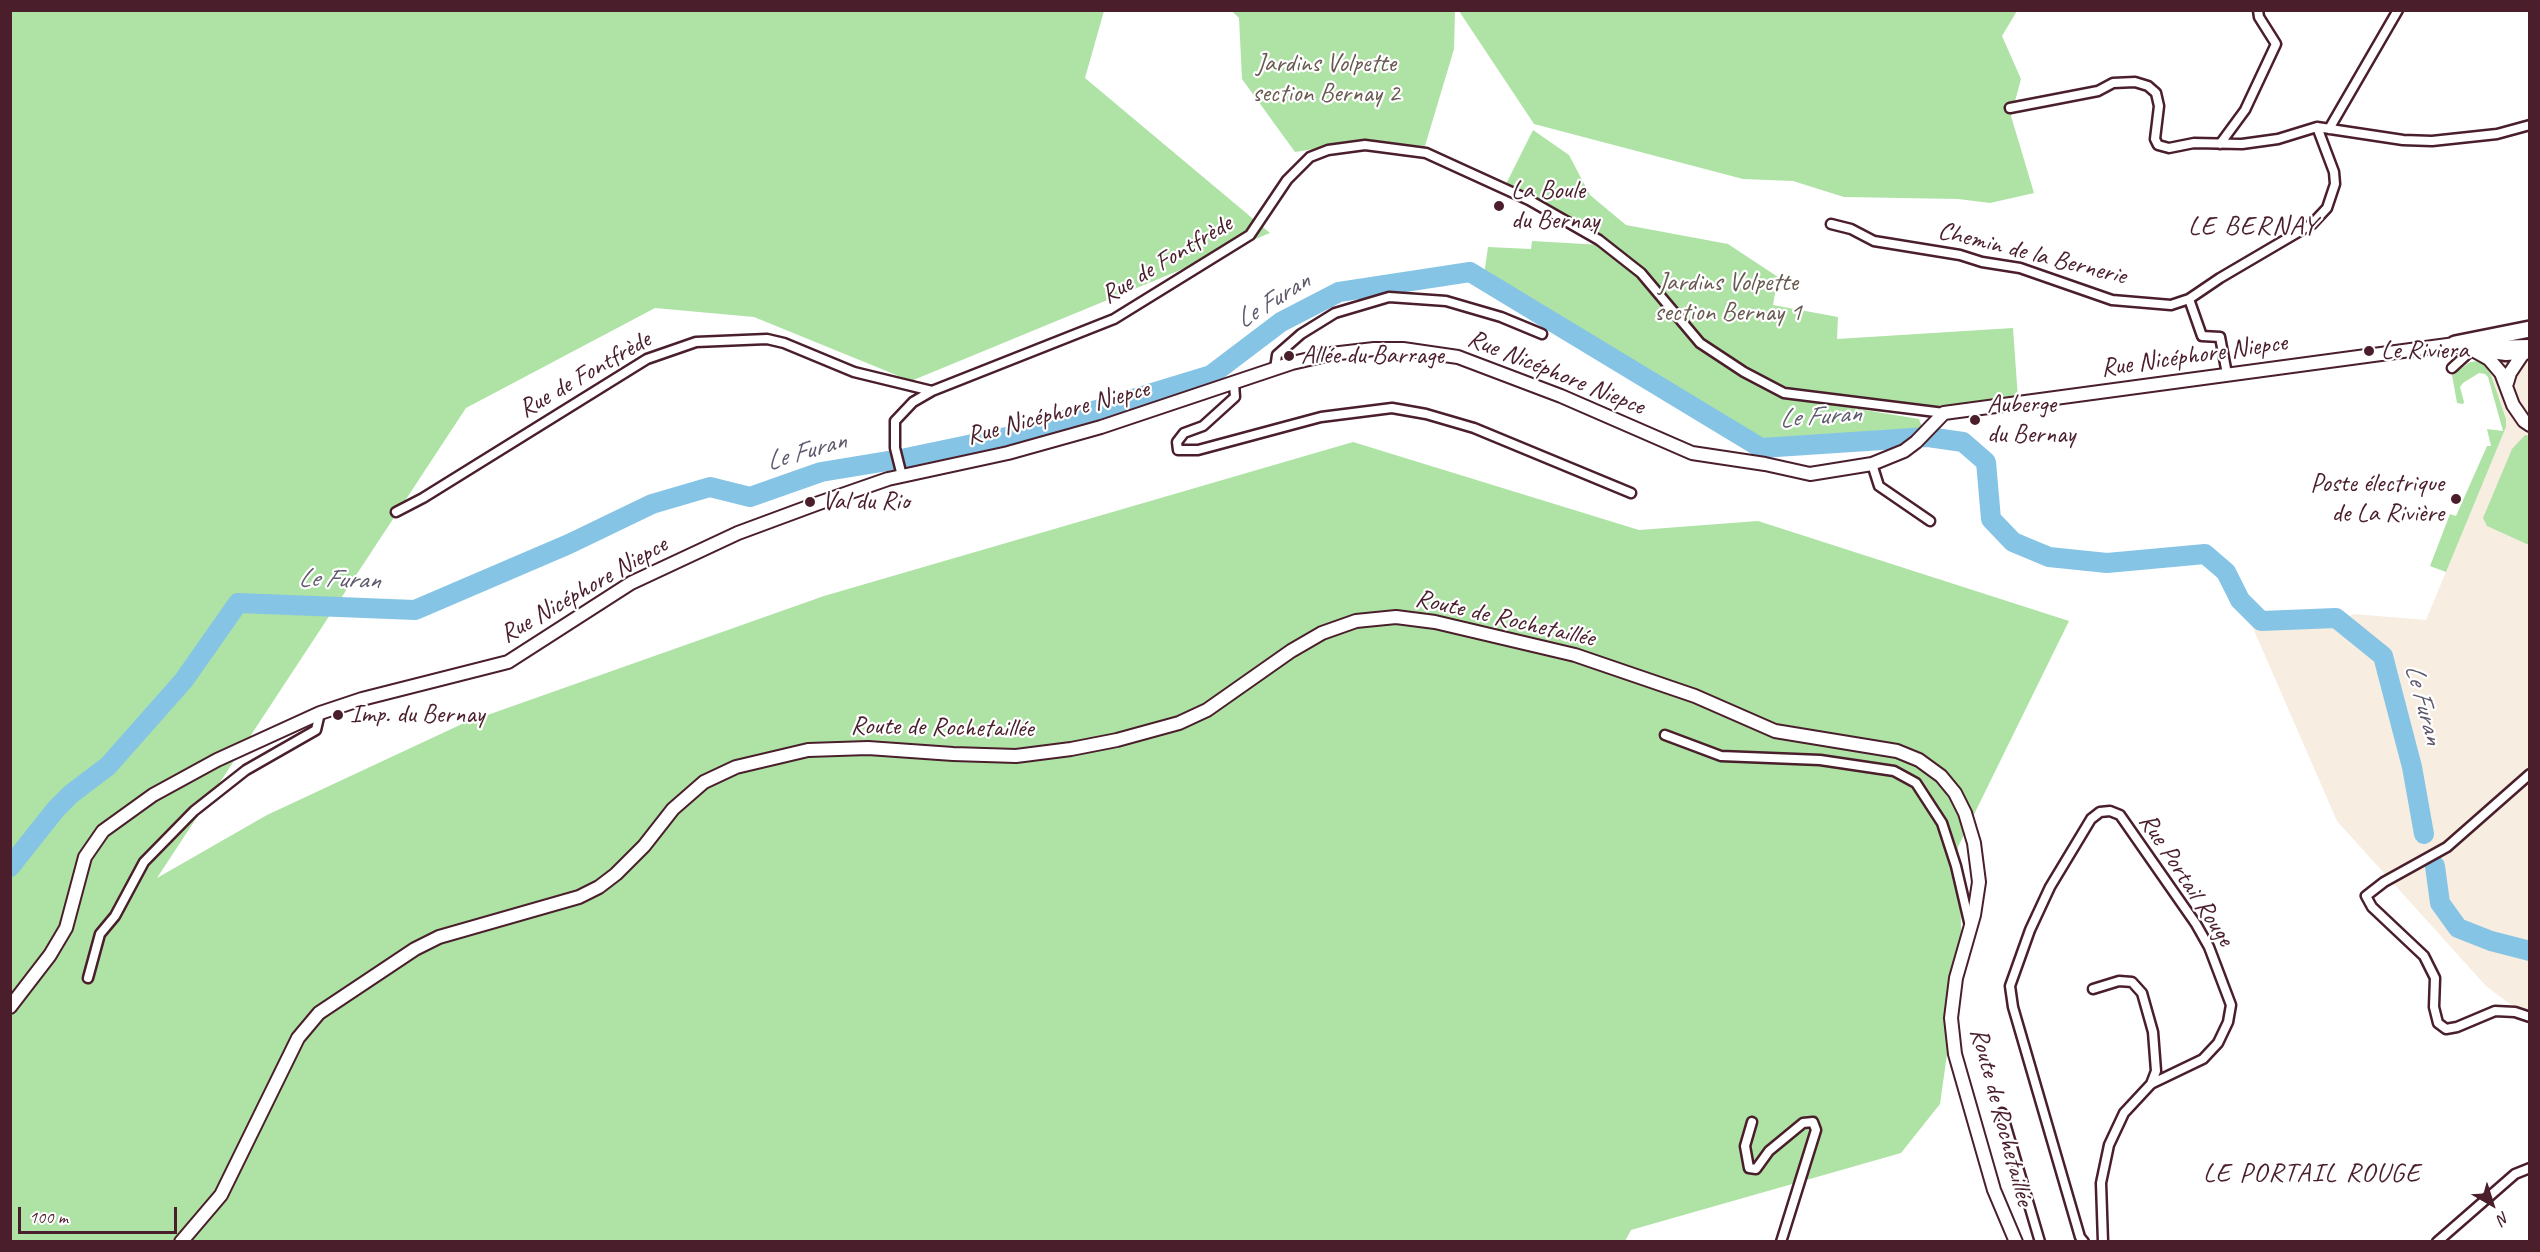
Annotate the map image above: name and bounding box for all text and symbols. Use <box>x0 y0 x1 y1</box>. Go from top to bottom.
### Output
park label: Jardins Volpette section Bernay 2 <box>1252 48 1400 110</box>
place label: La Boule du Bernay <box>1511 175 1599 236</box>
marker: La Boule du Bernay <box>1492 199 1506 213</box>
street label: Rue de Fontfrède <box>1096 209 1238 311</box>
district label: LE BERNAY <box>2189 211 2317 243</box>
street label: Chemin de la Bernerie <box>1935 216 2129 292</box>
water label: Le Furan <box>1230 266 1316 336</box>
park label: Jardins Volpette section Bernay 1 <box>1654 267 1802 328</box>
street label: Rue Nicéphore Niepce <box>1463 323 1649 423</box>
street label: Rue de Fontfrède <box>513 325 657 425</box>
street label: Rue Nicéphore Niepce <box>2099 327 2289 385</box>
place label: Le Riviera <box>2381 335 2469 367</box>
place label: Allée du Barrage <box>1301 340 1444 372</box>
marker: Le Riviera <box>2362 344 2376 358</box>
marker: Allée du Barrage <box>1282 349 1296 363</box>
street label: Rue Nicéphore Niepce <box>963 374 1153 452</box>
place label: Auberge du Bernay <box>1987 389 2075 450</box>
water label: Le Furan <box>1778 398 1862 436</box>
marker: Auberge du Bernay <box>1968 413 1982 427</box>
water label: Le Furan <box>762 425 850 479</box>
place label: Poste électrique de La Rivière <box>2310 468 2444 530</box>
place label: Val du Rio <box>822 486 909 518</box>
marker: Poste électrique de La Rivière <box>2449 492 2463 506</box>
marker: Val du Rio <box>803 495 817 509</box>
street label: Rue Nicéphore Niepce <box>495 530 673 650</box>
water label: Le Furan <box>298 562 380 598</box>
street label: Route de Rochetaillée <box>1412 583 1598 655</box>
water label: Le Furan <box>2397 660 2449 748</box>
place label: Imp. du Bernay <box>350 699 484 731</box>
marker: Imp. du Bernay <box>331 708 345 722</box>
street label: Route de Rochetaillée <box>850 711 1034 745</box>
street label: Rue Portail Rouge <box>2131 808 2241 952</box>
street label: Route de Rochetaillée <box>1962 1025 2040 1209</box>
district label: LE PORTAIL ROUGE <box>2203 1158 2421 1190</box>
north arrow <box>2462 1174 2522 1234</box>
scale bar <box>21 1195 180 1233</box>
text: 100 m <box>29 1206 68 1228</box>
text: N <box>2493 1207 2513 1229</box>

